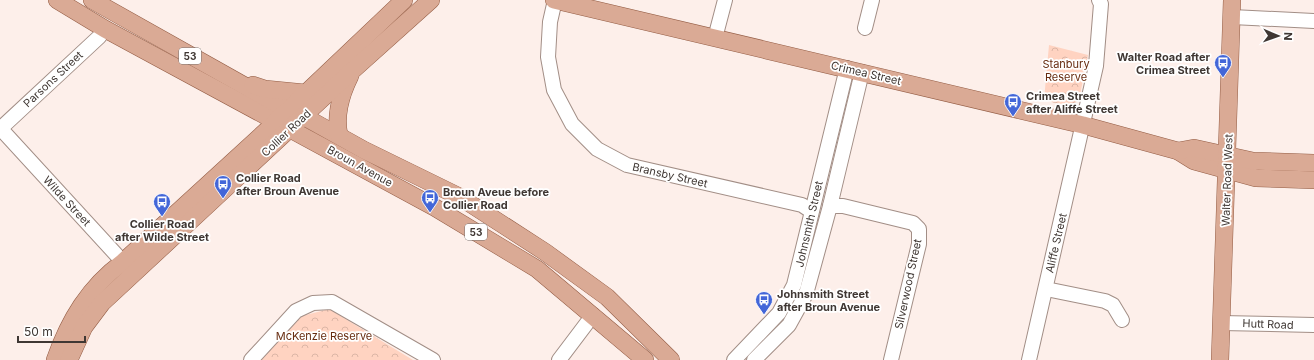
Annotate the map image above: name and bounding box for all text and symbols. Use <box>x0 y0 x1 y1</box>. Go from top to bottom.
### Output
north arrow <box>1258 16 1298 56</box>
text: N <box>1281 32 1295 41</box>
street label: Parsons Street <box>20 48 86 110</box>
road number: 53 <box>179 48 201 64</box>
place label: Walter Road after Crimea Street <box>1117 50 1211 77</box>
bus stop icon: Walter Road after Crimea Street <box>1213 53 1233 78</box>
park label: Stanbury Reserve <box>1042 57 1090 84</box>
street label: Crimea Street <box>830 58 903 88</box>
place label: Crimea Street after Aliffe Street <box>1026 89 1118 116</box>
bus stop icon: Crimea Street after Aliffe Street <box>1003 92 1023 117</box>
street label: Collier Road <box>258 106 314 160</box>
street label: Walter Road West <box>1218 133 1236 226</box>
street label: Broun Avenue <box>325 142 395 190</box>
street label: Bransby Street <box>631 160 709 191</box>
place label: Collier Road after Broun Avenue <box>236 171 340 198</box>
street label: Wilde Street <box>40 173 94 229</box>
bus stop icon: Collier Road after Broun Avenue <box>213 174 233 199</box>
street label: Johnsmith Street <box>792 179 826 269</box>
place label: Broun Aveue before Collier Road <box>443 185 550 212</box>
bus stop icon: Broun Aveue before Collier Road <box>420 188 440 213</box>
bus stop icon: Collier Road after Wilde Street <box>152 192 172 217</box>
street label: Aliffe Street <box>1042 211 1070 274</box>
place label: Collier Road after Wilde Street <box>115 217 209 244</box>
road number: 53 <box>465 224 487 240</box>
street label: Silverwood Street <box>892 237 924 330</box>
place label: Johnsmith Street after Broun Avenue <box>777 287 881 314</box>
bus stop icon: Johnsmith Street after Broun Avenue <box>754 290 774 315</box>
street label: Hutt Road <box>1242 316 1294 332</box>
scale bar <box>18 318 85 344</box>
text: 50 m <box>24 324 53 339</box>
park label: McKenzie Reserve <box>276 329 372 343</box>

